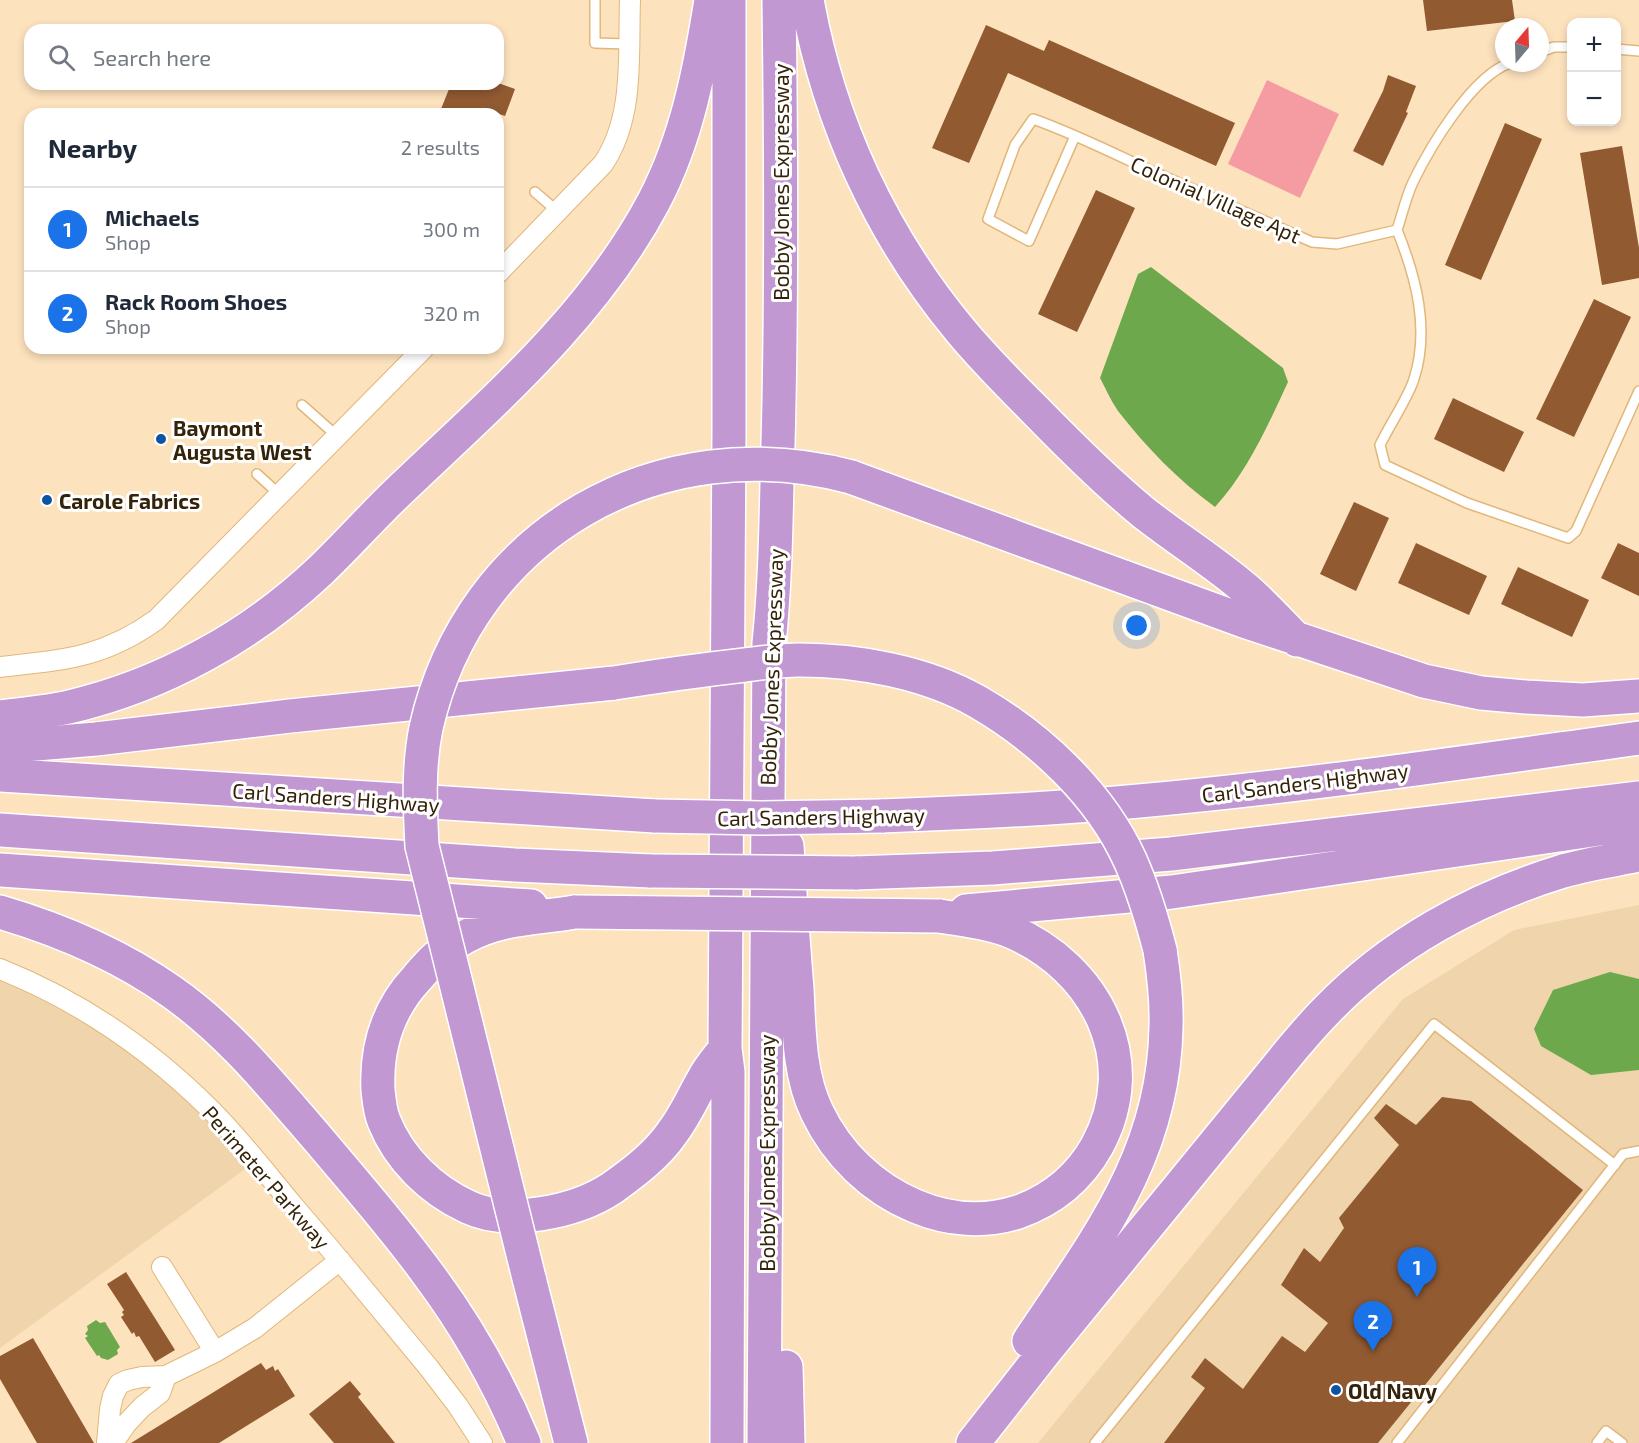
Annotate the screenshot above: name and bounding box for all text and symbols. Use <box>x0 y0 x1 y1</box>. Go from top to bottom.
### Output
north arrow <box>1495 18 1549 72</box>
map controls <box>1567 18 1621 126</box>
button: + <box>1567 18 1621 72</box>
search box <box>24 24 504 90</box>
icon: search <box>45 41 78 74</box>
text: Search here <box>93 44 211 70</box>
street label: Bobby Jones Expressway <box>768 63 793 301</box>
button: − <box>1567 72 1621 126</box>
text: Nearby <box>48 132 137 163</box>
text: 2 results <box>401 135 480 159</box>
street label: Colonial Village Apt <box>1127 150 1305 248</box>
text: Michaels <box>105 204 199 230</box>
text: 1 <box>63 217 72 241</box>
text: 300 m <box>423 217 480 241</box>
text: Shop <box>105 230 151 254</box>
text: Rack Room Shoes <box>105 288 287 314</box>
text: 2 <box>62 301 73 325</box>
text: 320 m <box>424 301 480 325</box>
text: Shop <box>105 314 151 338</box>
place label: Baymont Augusta West <box>173 415 312 464</box>
marker: Baymont Augusta West <box>154 432 168 446</box>
place label: Carole Fabrics <box>59 488 200 513</box>
marker: Carole Fabrics <box>40 493 54 507</box>
street label: Bobby Jones Expressway <box>754 548 788 786</box>
your location <box>1122 611 1151 640</box>
street label: Carl Sanders Highway <box>1200 757 1410 807</box>
street label: Carl Sanders Highway <box>231 777 441 817</box>
street label: Carl Sanders Highway <box>717 802 925 830</box>
street label: Bobby Jones Expressway <box>754 1034 779 1272</box>
street label: Perimeter Parkway <box>198 1100 336 1254</box>
pin: 1 <box>1398 1248 1436 1297</box>
pin: 2 <box>1354 1302 1392 1351</box>
place label: Old Navy <box>1348 1378 1437 1404</box>
marker: Old Navy <box>1329 1383 1343 1397</box>

